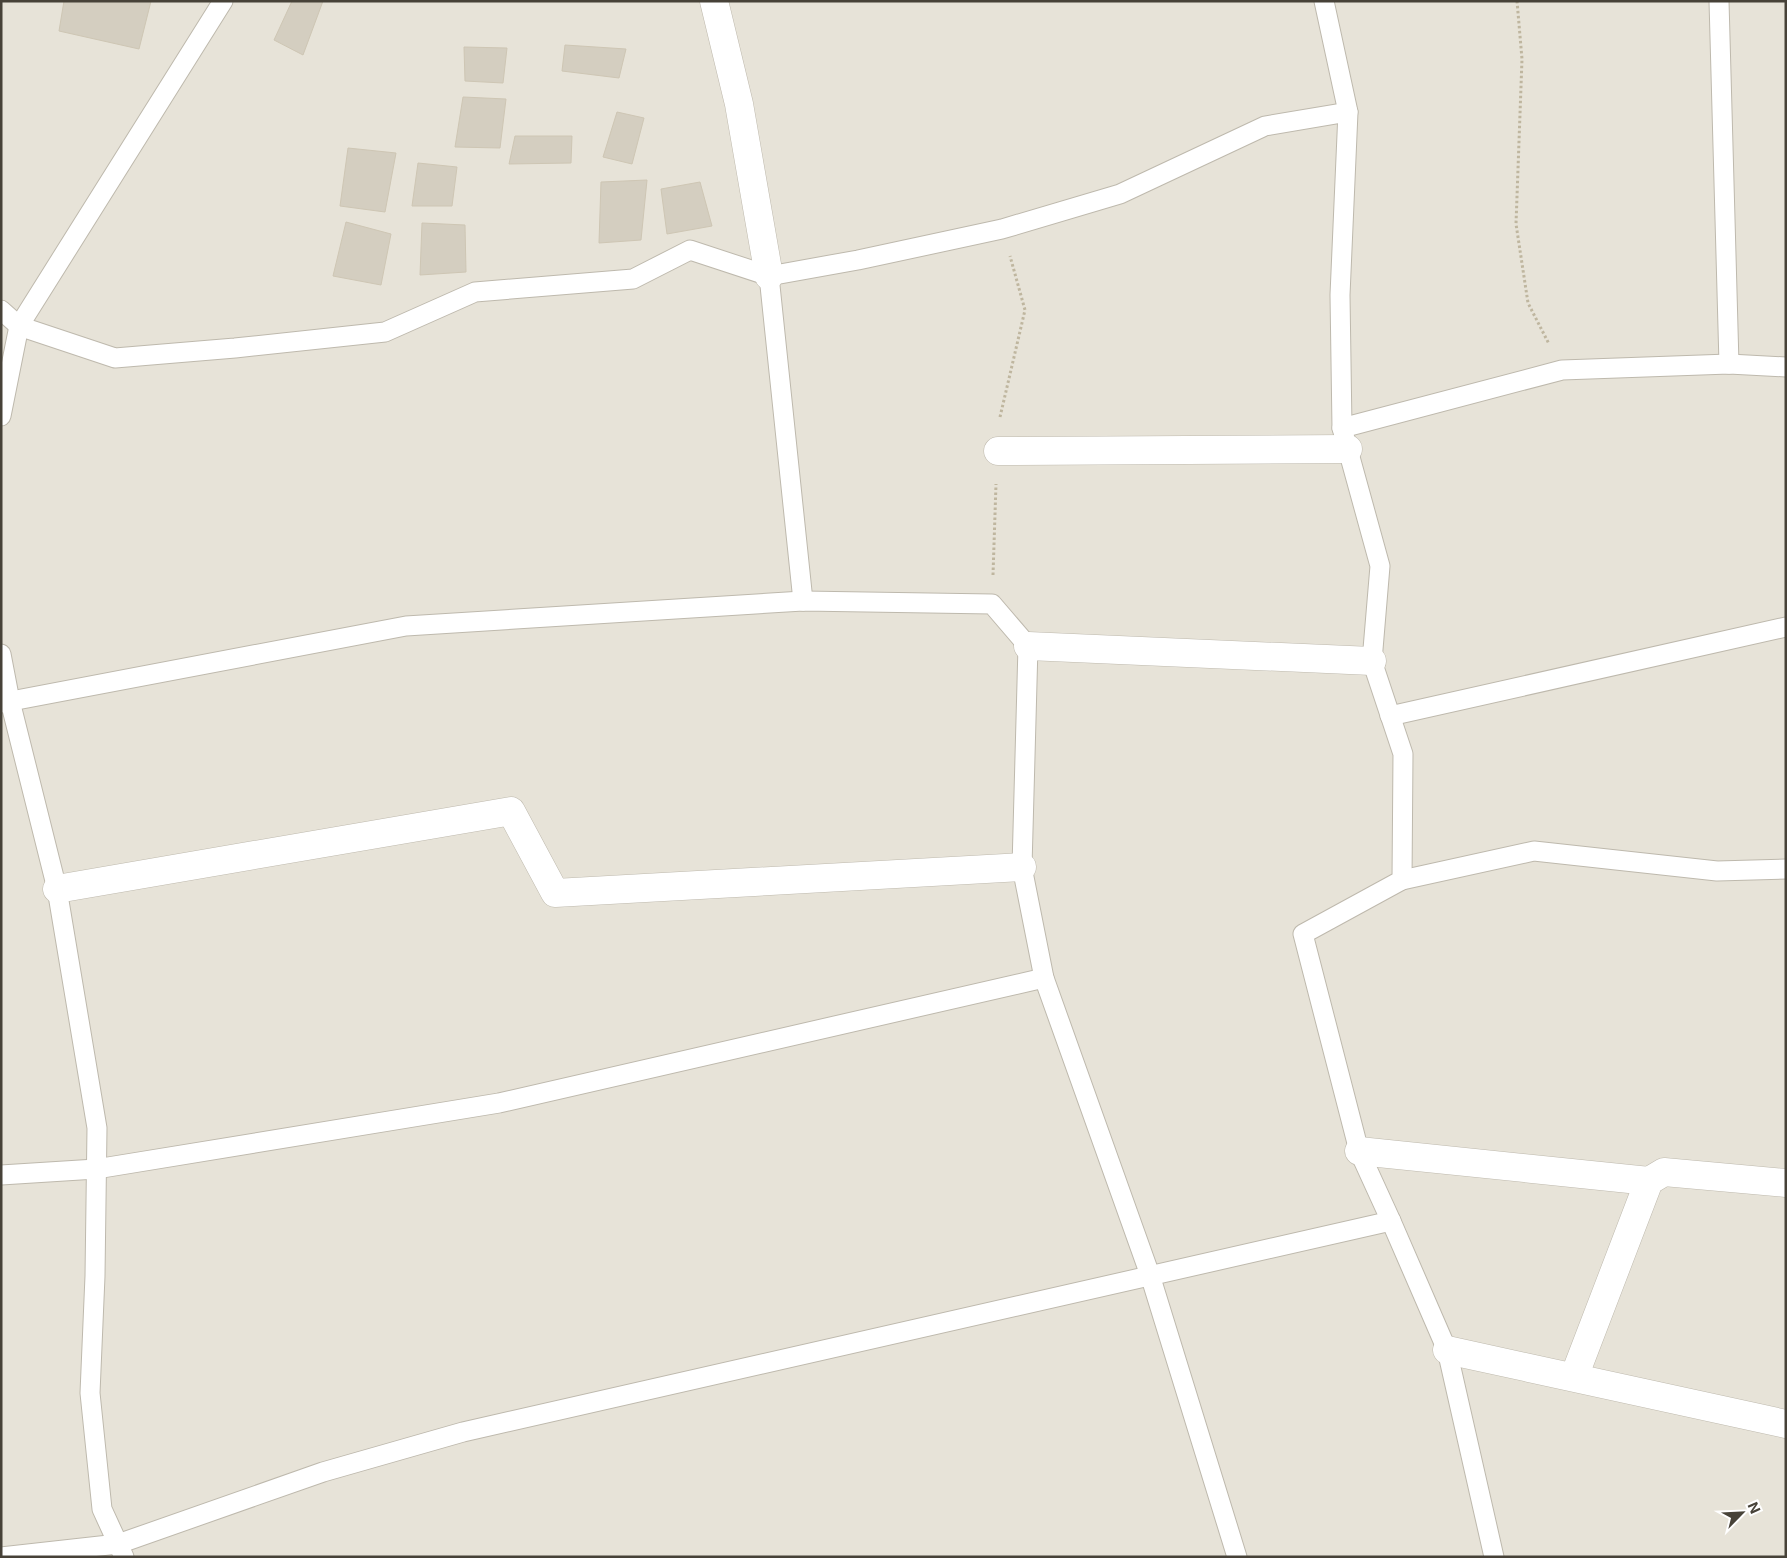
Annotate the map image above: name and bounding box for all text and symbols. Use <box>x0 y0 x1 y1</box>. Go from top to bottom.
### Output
north arrow <box>1717 1488 1767 1538</box>
text: N <box>1744 1499 1764 1516</box>

